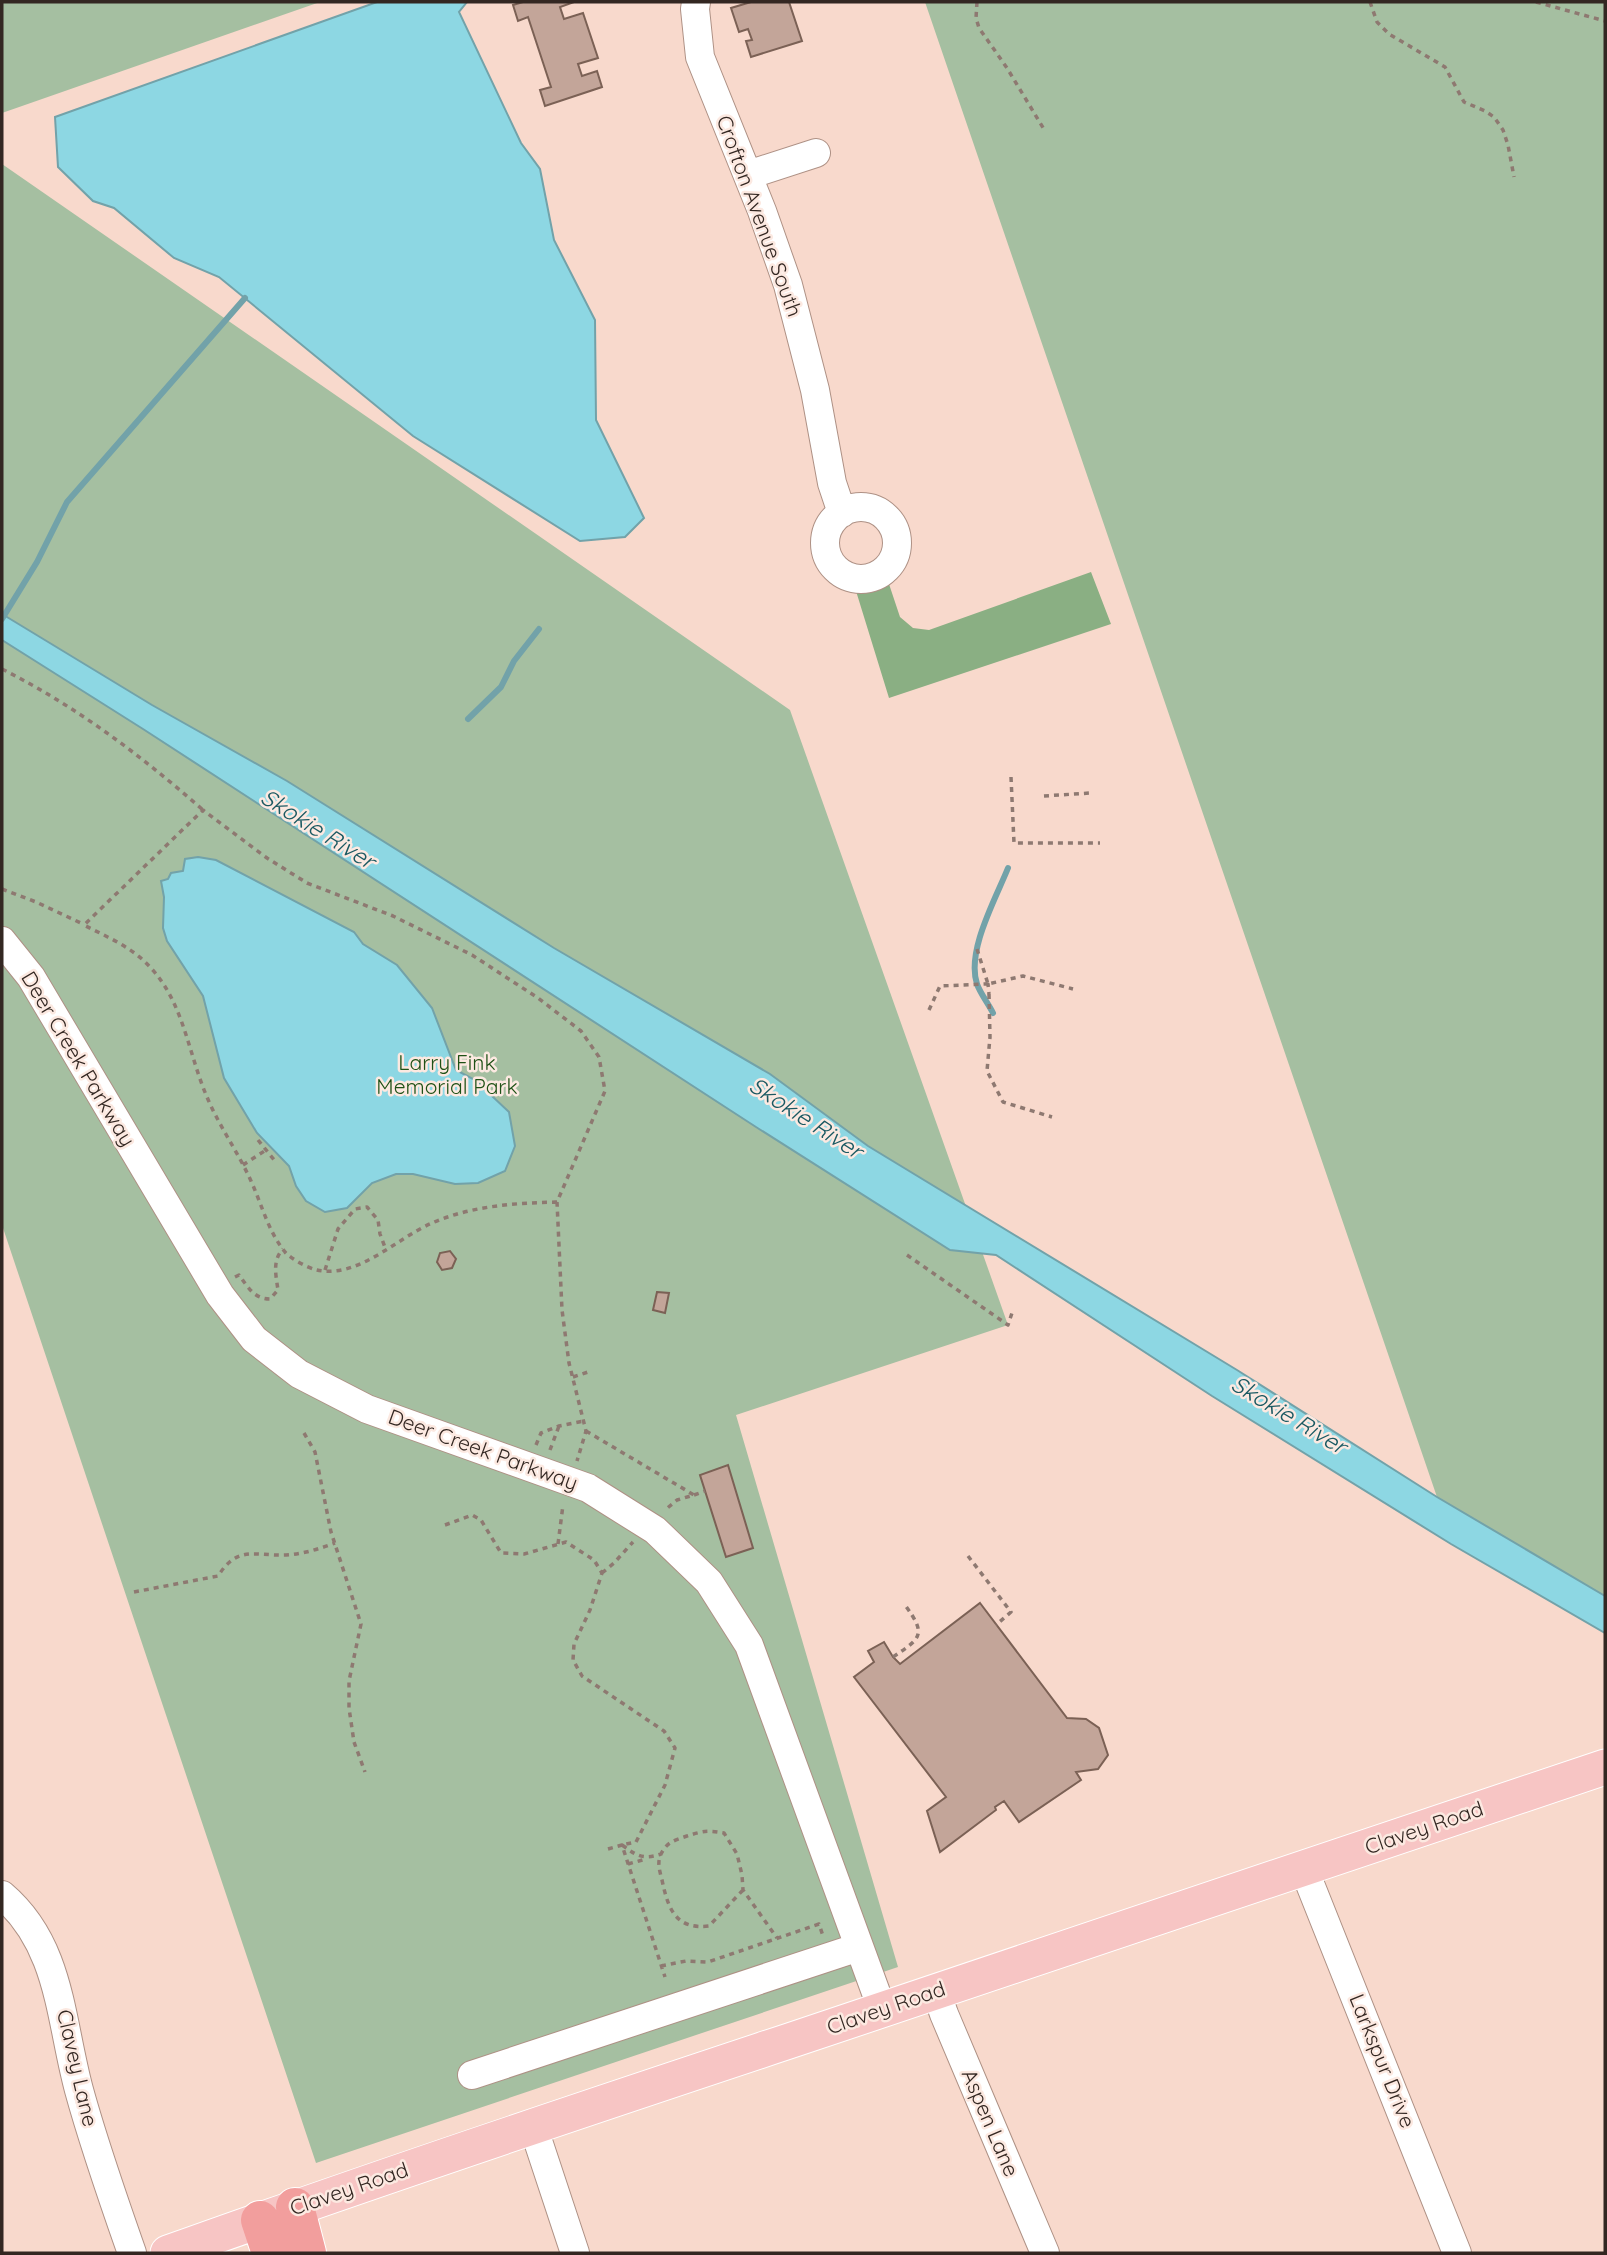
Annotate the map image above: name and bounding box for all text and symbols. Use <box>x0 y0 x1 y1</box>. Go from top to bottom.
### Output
street label: Crofton Avenue South <box>711 111 808 320</box>
water label: Skokie River <box>256 782 383 877</box>
street label: Deer Creek Parkway <box>16 966 141 1151</box>
park label: Larry Fink Memorial Park <box>376 1049 518 1099</box>
water label: Skokie River <box>744 1070 871 1167</box>
water label: Skokie River <box>1226 1369 1355 1462</box>
street label: Deer Creek Parkway <box>385 1403 582 1495</box>
street label: Clavey Road <box>1361 1795 1486 1859</box>
street label: Clavey Road <box>823 1975 948 2039</box>
street label: Larkspur Drive <box>1344 1990 1422 2131</box>
street label: Clavey Lane <box>52 2007 104 2129</box>
street label: Aspen Lane <box>957 2065 1025 2180</box>
street label: Clavey Road <box>286 2156 411 2220</box>

